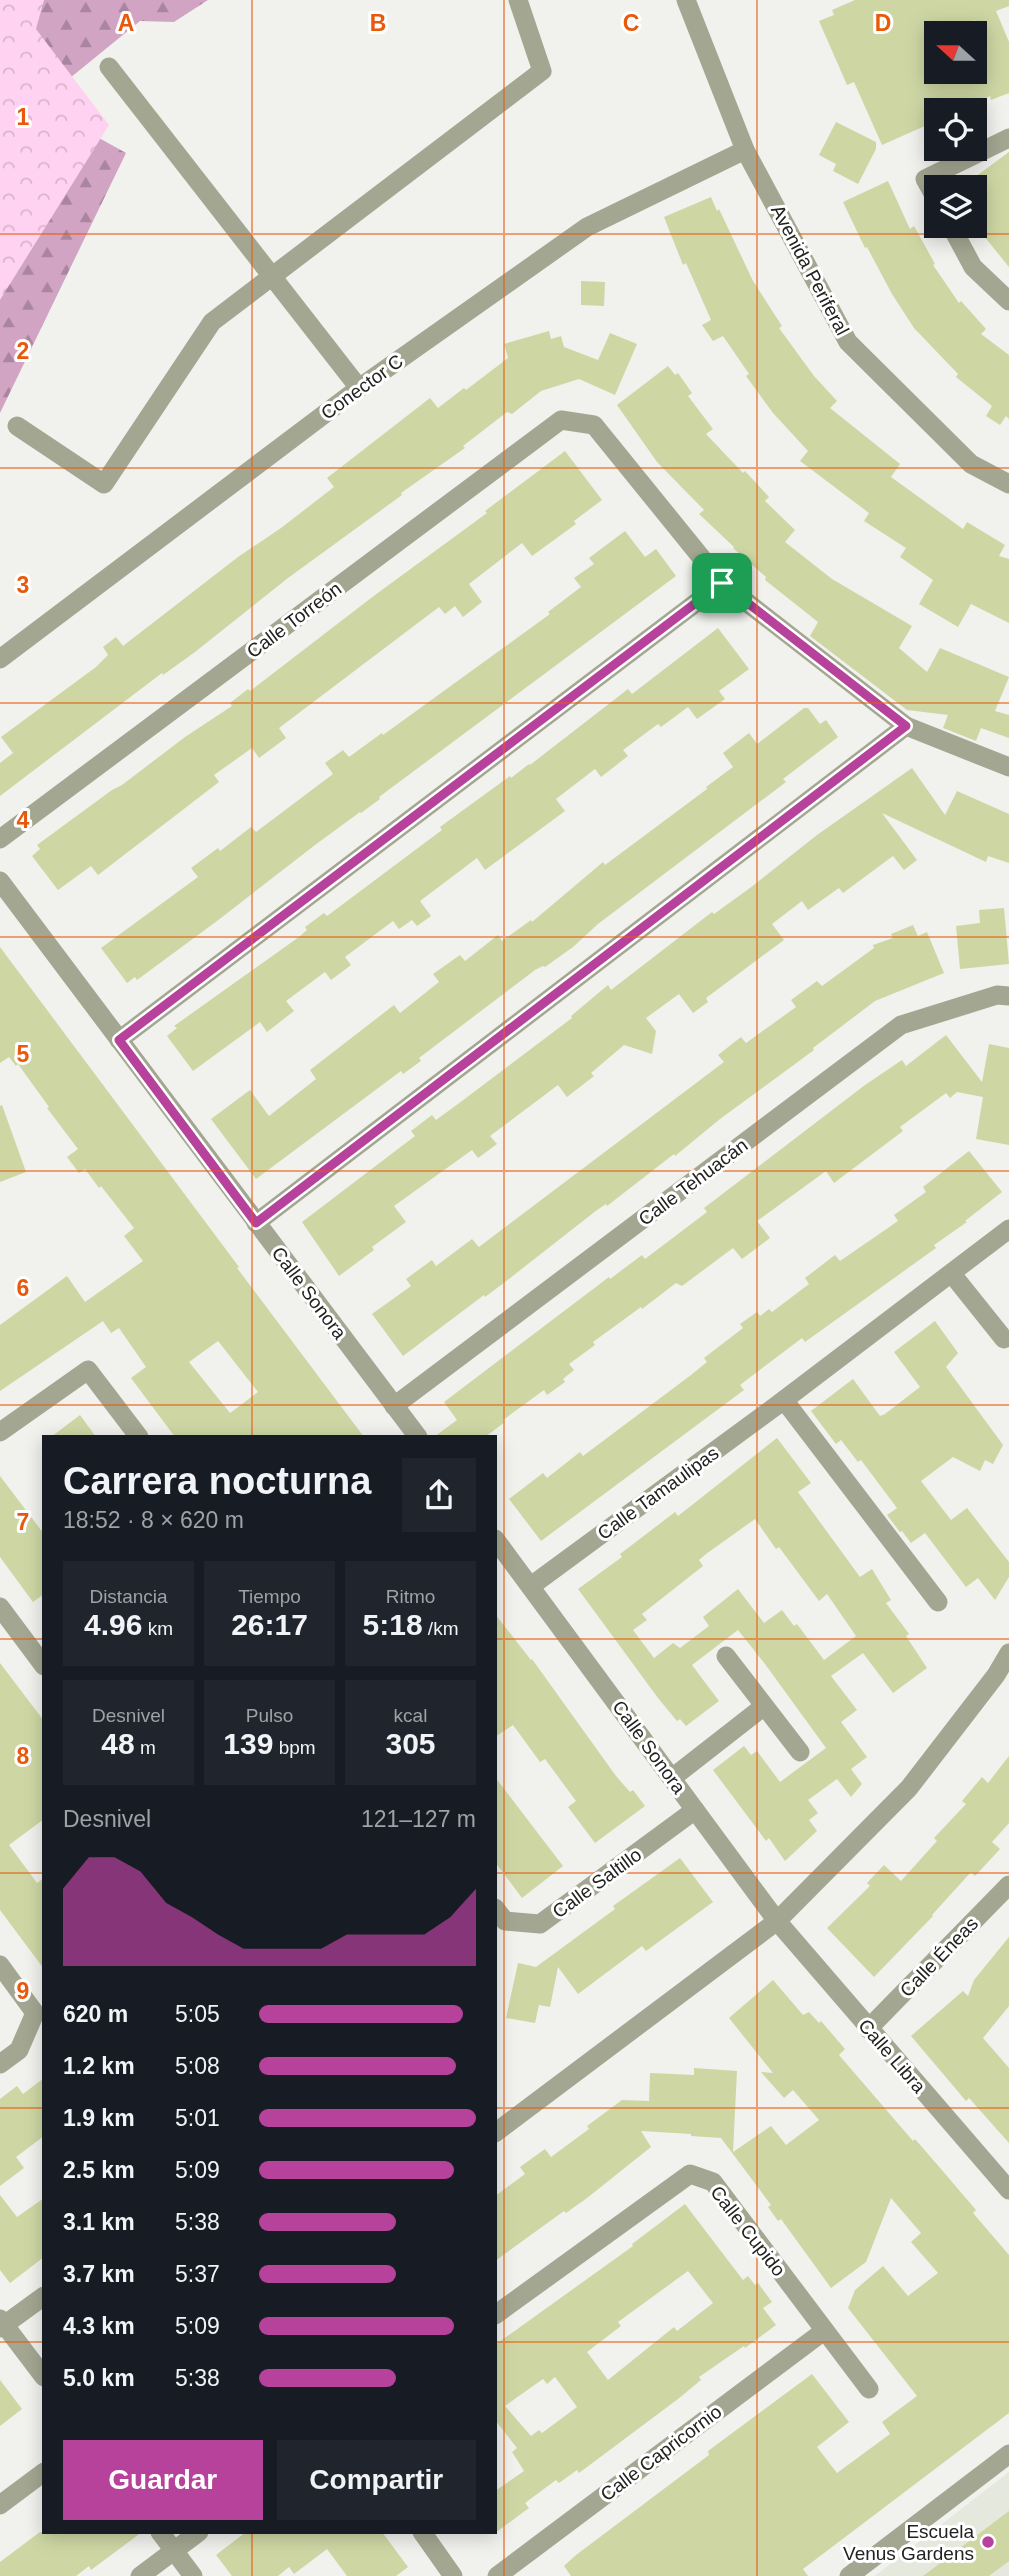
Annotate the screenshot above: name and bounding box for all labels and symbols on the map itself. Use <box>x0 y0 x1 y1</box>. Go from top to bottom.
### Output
text: A <box>118 10 134 36</box>
text: B <box>370 10 386 36</box>
text: C <box>623 10 639 36</box>
text: D <box>875 10 891 36</box>
north arrow <box>924 21 987 84</box>
text: 1 <box>17 104 30 130</box>
street label: Avenida Periferal <box>767 201 853 339</box>
text: 2 <box>17 338 29 364</box>
street label: Conector C <box>317 350 407 424</box>
pin <box>692 553 752 613</box>
text: 3 <box>17 572 29 598</box>
street label: Calle Torreón <box>243 578 345 662</box>
text: 4 <box>17 807 30 833</box>
text: 5 <box>17 1041 30 1067</box>
street label: Calle Tehuacán <box>635 1134 751 1230</box>
street label: Calle Sonora <box>268 1243 351 1344</box>
text: 6 <box>17 1275 29 1301</box>
street label: Calle Tamaulipas <box>593 1442 723 1544</box>
text: 7 <box>17 1509 29 1535</box>
street label: Calle Sonora <box>608 1696 690 1798</box>
text: 8 <box>17 1743 30 1769</box>
street label: Calle Saltillo <box>549 1844 645 1922</box>
street label: Calle Éneas <box>896 1913 982 2001</box>
text: 9 <box>17 1978 29 2004</box>
street label: Calle Libra <box>854 2015 930 2097</box>
street label: Calle Cupido <box>706 2182 790 2280</box>
street label: Calle Capricornio <box>596 2401 726 2505</box>
place label: Escuela Venus Gardens <box>843 2521 974 2564</box>
marker: Escuela Venus Gardens <box>980 2534 996 2550</box>

